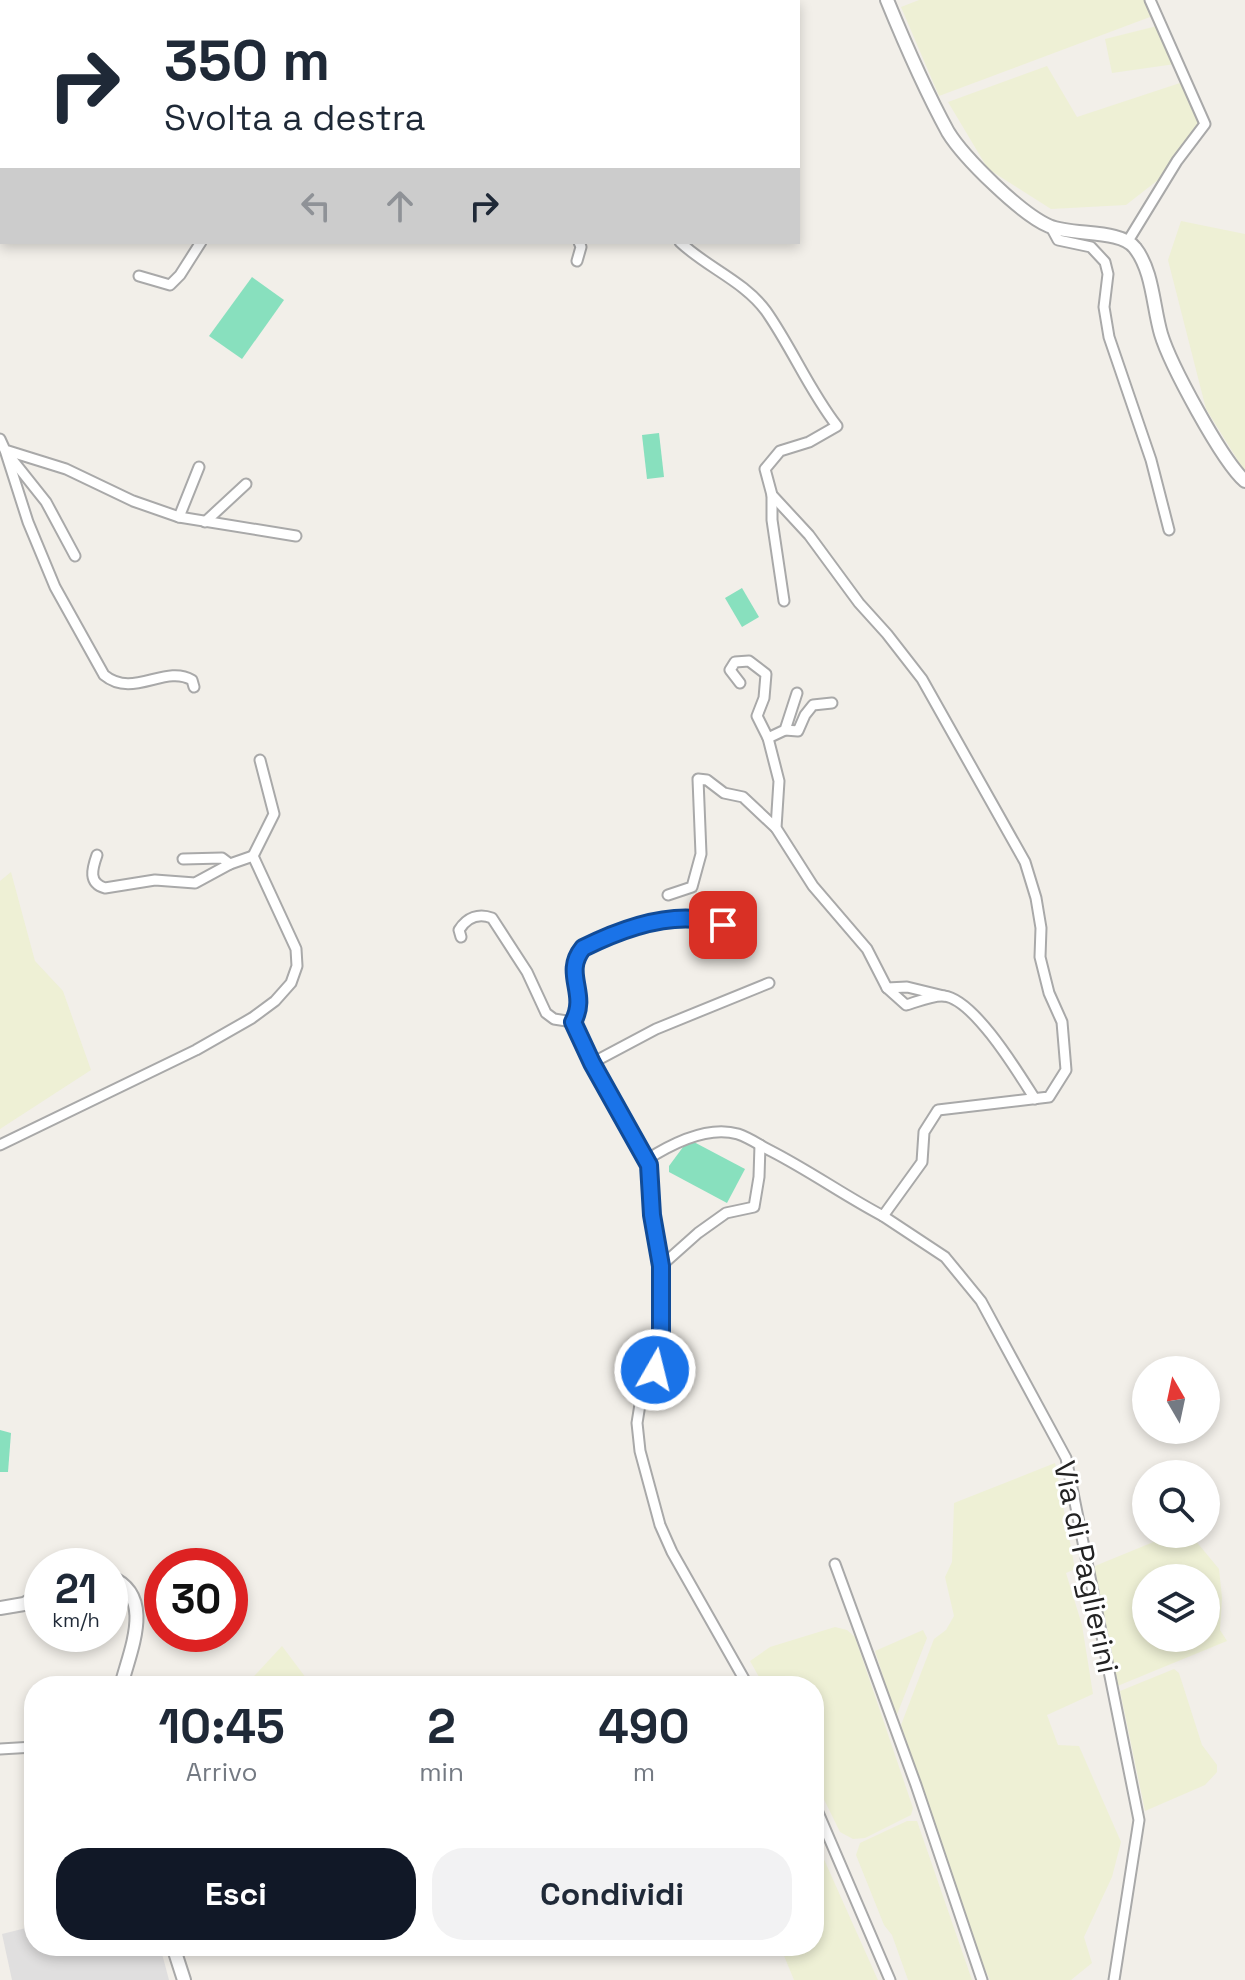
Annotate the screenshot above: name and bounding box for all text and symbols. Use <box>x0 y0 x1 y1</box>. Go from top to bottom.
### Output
text: 350 m <box>164 25 330 96</box>
icon: right <box>32 32 136 136</box>
text: Svolta a destra <box>164 95 425 141</box>
icon: left <box>294 184 338 228</box>
icon: ahead <box>378 184 422 228</box>
icon: right <box>462 184 506 228</box>
pin <box>689 891 757 959</box>
icon: arrive <box>701 903 745 947</box>
position arrow <box>613 1328 697 1412</box>
north arrow <box>1132 1356 1220 1444</box>
map controls <box>1132 1356 1220 1652</box>
street label: Via di Paglierini <box>1045 1457 1128 1677</box>
button: search <box>1132 1460 1220 1548</box>
speed limit sign: 30 <box>144 1548 248 1652</box>
text: 21 <box>55 1564 97 1615</box>
button: layers <box>1132 1564 1220 1652</box>
text: km/h <box>52 1607 100 1633</box>
text: 10:45 <box>158 1696 285 1757</box>
text: 2 <box>427 1696 456 1757</box>
text: 490 <box>598 1696 690 1757</box>
text: Arrivo <box>186 1755 258 1789</box>
text: min <box>419 1755 464 1789</box>
text: m <box>633 1755 655 1789</box>
button: Esci <box>56 1848 416 1940</box>
button: Condividi <box>432 1848 792 1940</box>

